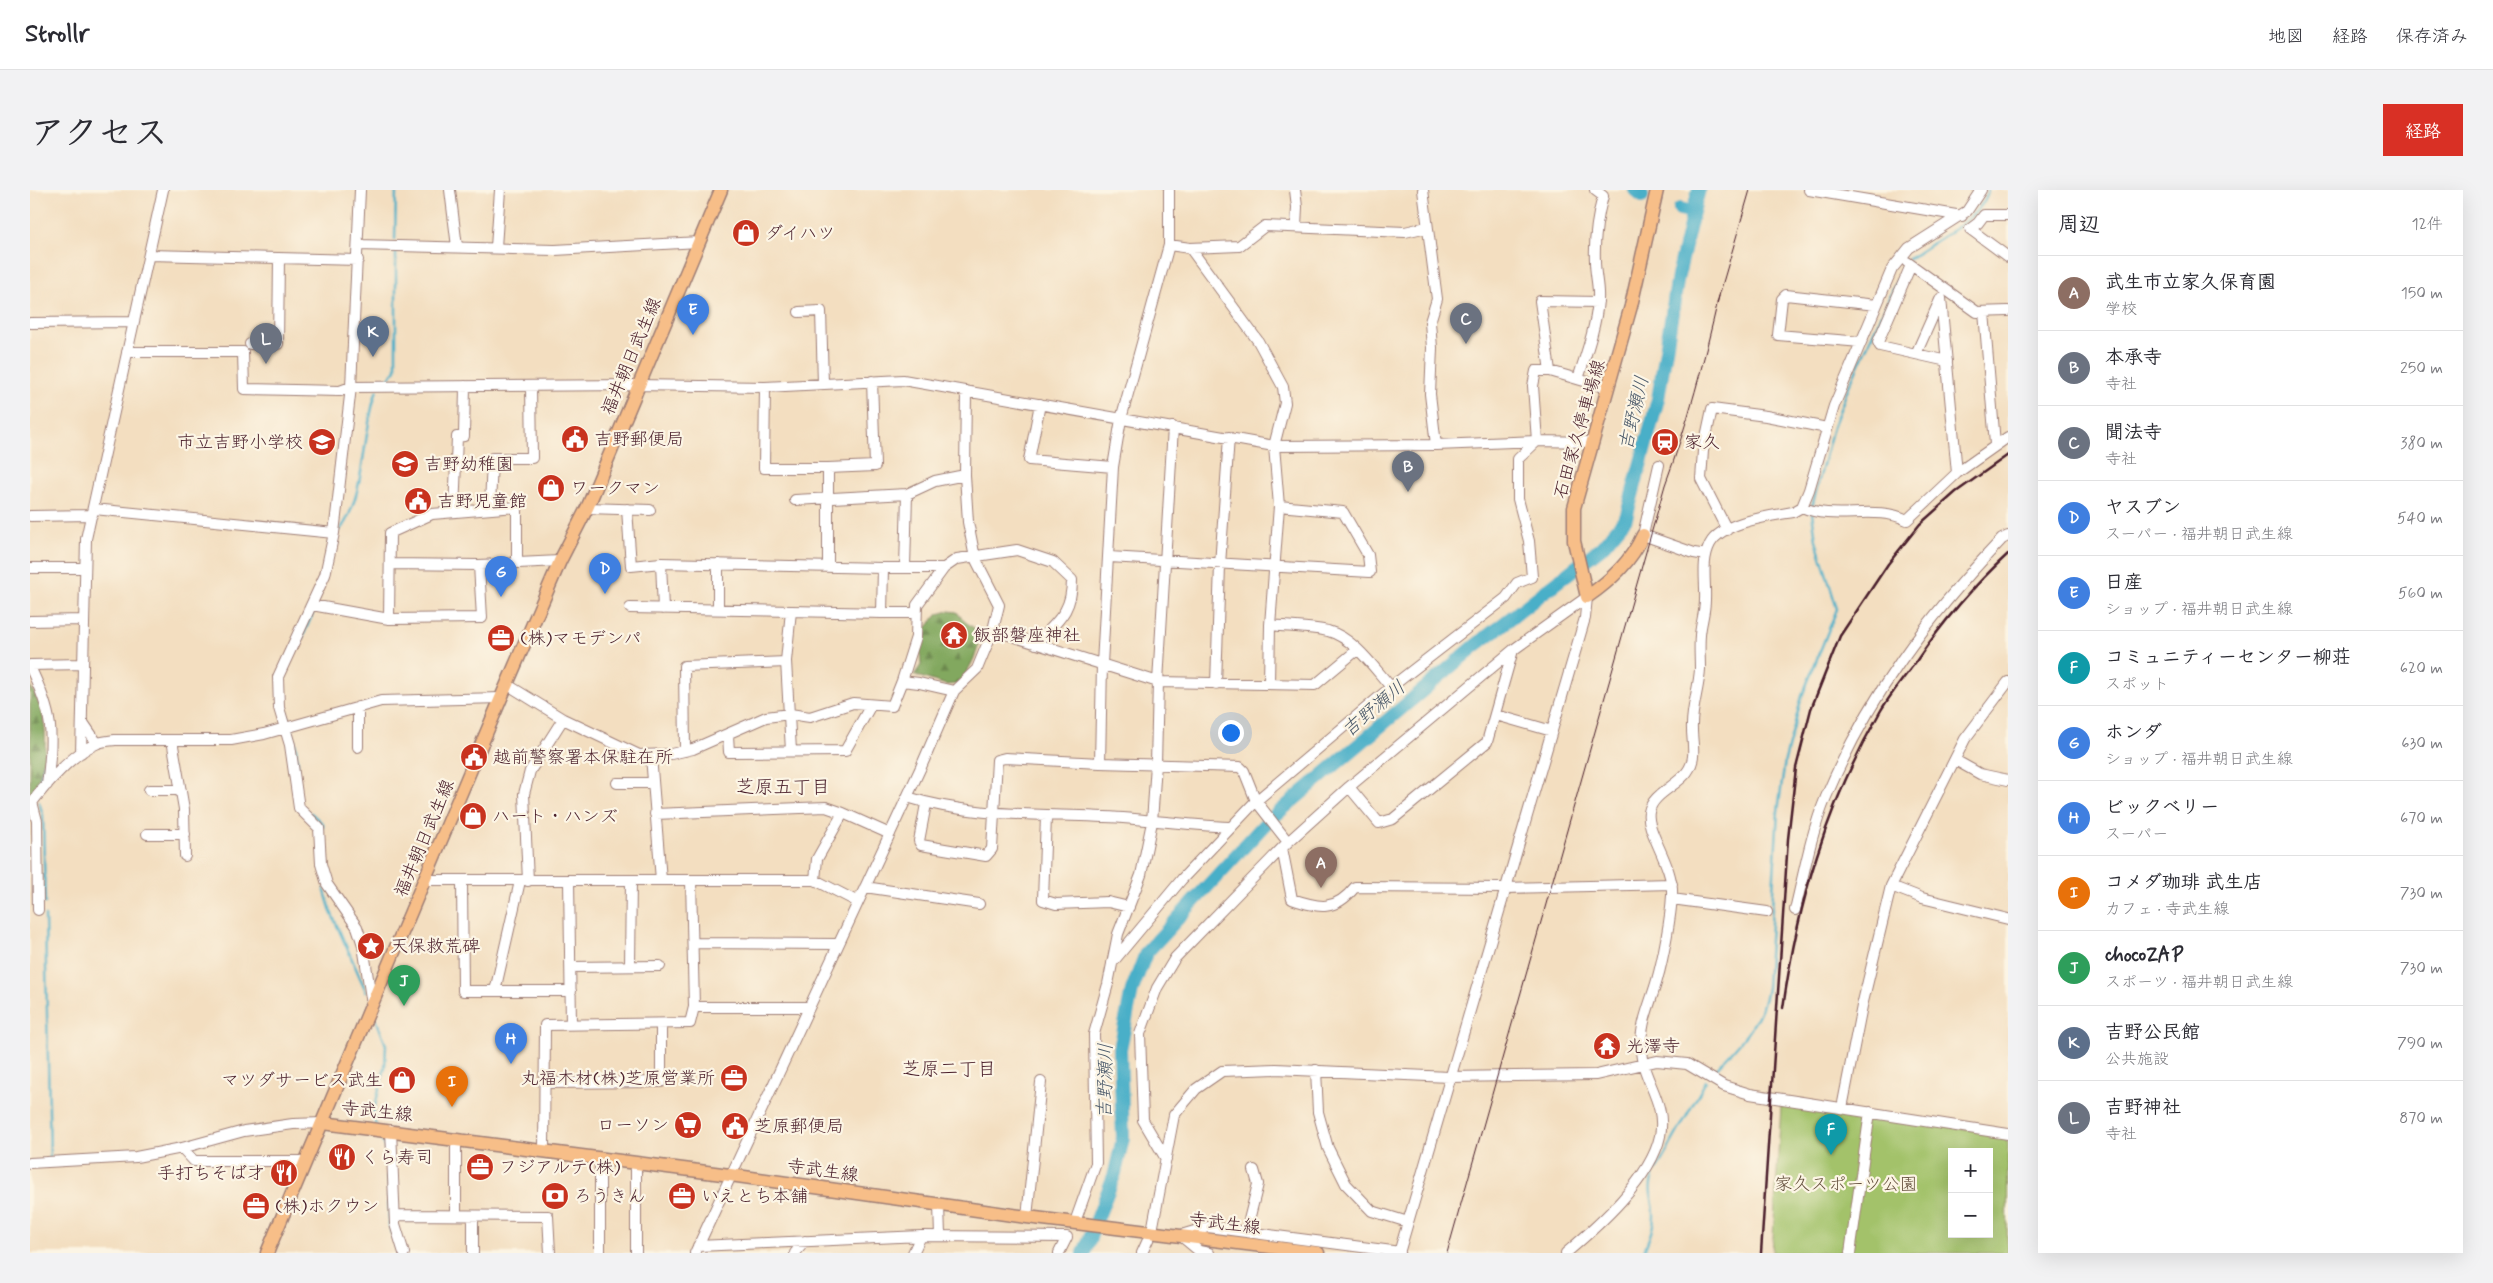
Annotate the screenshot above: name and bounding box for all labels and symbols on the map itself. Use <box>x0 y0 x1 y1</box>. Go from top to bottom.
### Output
shop icon: ダイハツ <box>731 218 761 248</box>
place label: ダイハツ <box>765 222 835 246</box>
street label: 福井朝日武生線 <box>596 294 668 419</box>
pin: E <box>677 294 709 335</box>
pin: C <box>1450 303 1482 344</box>
pin: K <box>357 316 389 357</box>
pin: L <box>250 323 282 364</box>
street label: 石田家久停車場線 <box>1549 357 1611 502</box>
water label: 吉野瀬川 <box>1614 373 1655 453</box>
public building icon: 吉野郵便局 <box>560 424 590 454</box>
school or university icon: 市立吉野小学校 <box>307 427 337 457</box>
station icon: 家久 <box>1650 427 1680 457</box>
place label: 吉野郵便局 <box>594 428 684 452</box>
place label: 市立吉野小学校 <box>177 431 303 455</box>
place label: 家久 <box>1684 431 1720 455</box>
school or university icon: 吉野幼稚園 <box>390 449 420 479</box>
pin: B <box>1392 451 1424 492</box>
place label: 吉野幼稚園 <box>424 453 514 477</box>
shop icon: ワークマン <box>536 473 566 503</box>
place label: ワークマン <box>570 477 660 501</box>
public building icon: 吉野児童館 <box>403 486 433 516</box>
place label: 吉野児童館 <box>437 490 527 514</box>
pin: D <box>589 553 621 594</box>
pin: G <box>485 556 517 597</box>
temple icon: 飯部磐座神社 <box>939 620 969 650</box>
office icon: (株)マモデンパ <box>486 623 516 653</box>
place label: 飯部磐座神社 <box>973 624 1081 648</box>
place label: (株)マモデンパ <box>520 627 641 651</box>
water label: 吉野瀬川 <box>1337 675 1411 743</box>
your location <box>1218 720 1244 746</box>
public building icon: 越前警察署本保駐在所 <box>459 742 489 772</box>
place label: 越前警察署本保駐在所 <box>493 746 673 770</box>
district label: 芝原五丁目 <box>735 775 831 800</box>
street label: 福井朝日武生線 <box>389 776 461 901</box>
shop icon: ハート・ハンズ <box>458 801 488 831</box>
place label: ハート・ハンズ <box>492 805 618 829</box>
pin: A <box>1305 847 1337 888</box>
place icon: 天保救荒碑 <box>356 931 386 961</box>
place label: 天保救荒碑 <box>390 935 480 959</box>
pin: J <box>388 965 420 1006</box>
pin: H <box>495 1023 527 1064</box>
temple icon: 光澤寺 <box>1592 1031 1622 1061</box>
place label: 光澤寺 <box>1626 1035 1680 1059</box>
water label: 吉野瀬川 <box>1092 1043 1119 1119</box>
district label: 芝原二丁目 <box>901 1057 997 1082</box>
office icon: 丸福木材(株)芝原営業所 <box>719 1063 749 1093</box>
shop icon: マツダサービス武生 <box>387 1065 417 1095</box>
pin: I <box>436 1066 468 1107</box>
place label: 丸福木材(株)芝原営業所 <box>521 1067 715 1091</box>
place label: マツダサービス武生 <box>221 1069 383 1093</box>
street label: 寺武生線 <box>340 1096 414 1128</box>
supermarket icon: ローソン <box>673 1110 703 1140</box>
public building icon: 芝原郵便局 <box>720 1111 750 1141</box>
place label: ローソン <box>597 1114 669 1138</box>
pin: F <box>1815 1114 1847 1155</box>
place label: 芝原郵便局 <box>754 1115 844 1139</box>
restaurant icon: くら寿司 <box>327 1142 357 1172</box>
place label: くら寿司 <box>361 1146 433 1170</box>
office icon: フジアルテ(株) <box>465 1152 495 1182</box>
street label: 寺武生線 <box>786 1154 860 1188</box>
place label: フジアルテ(株) <box>499 1156 621 1180</box>
restaurant icon: 手打ちそば才 <box>269 1158 299 1188</box>
place label: 手打ちそば才 <box>157 1162 265 1186</box>
park label: 家久スポーツ公園 <box>1774 1173 1918 1197</box>
bank icon: ろうきん <box>540 1181 570 1211</box>
office icon: いえとち本舗 <box>667 1181 697 1211</box>
place label: ろうきん <box>574 1185 646 1209</box>
place label: いえとち本舗 <box>701 1185 808 1209</box>
office icon: (株)ホクウン <box>241 1191 271 1221</box>
place label: (株)ホクウン <box>275 1195 379 1219</box>
street label: 寺武生線 <box>1188 1208 1262 1240</box>

